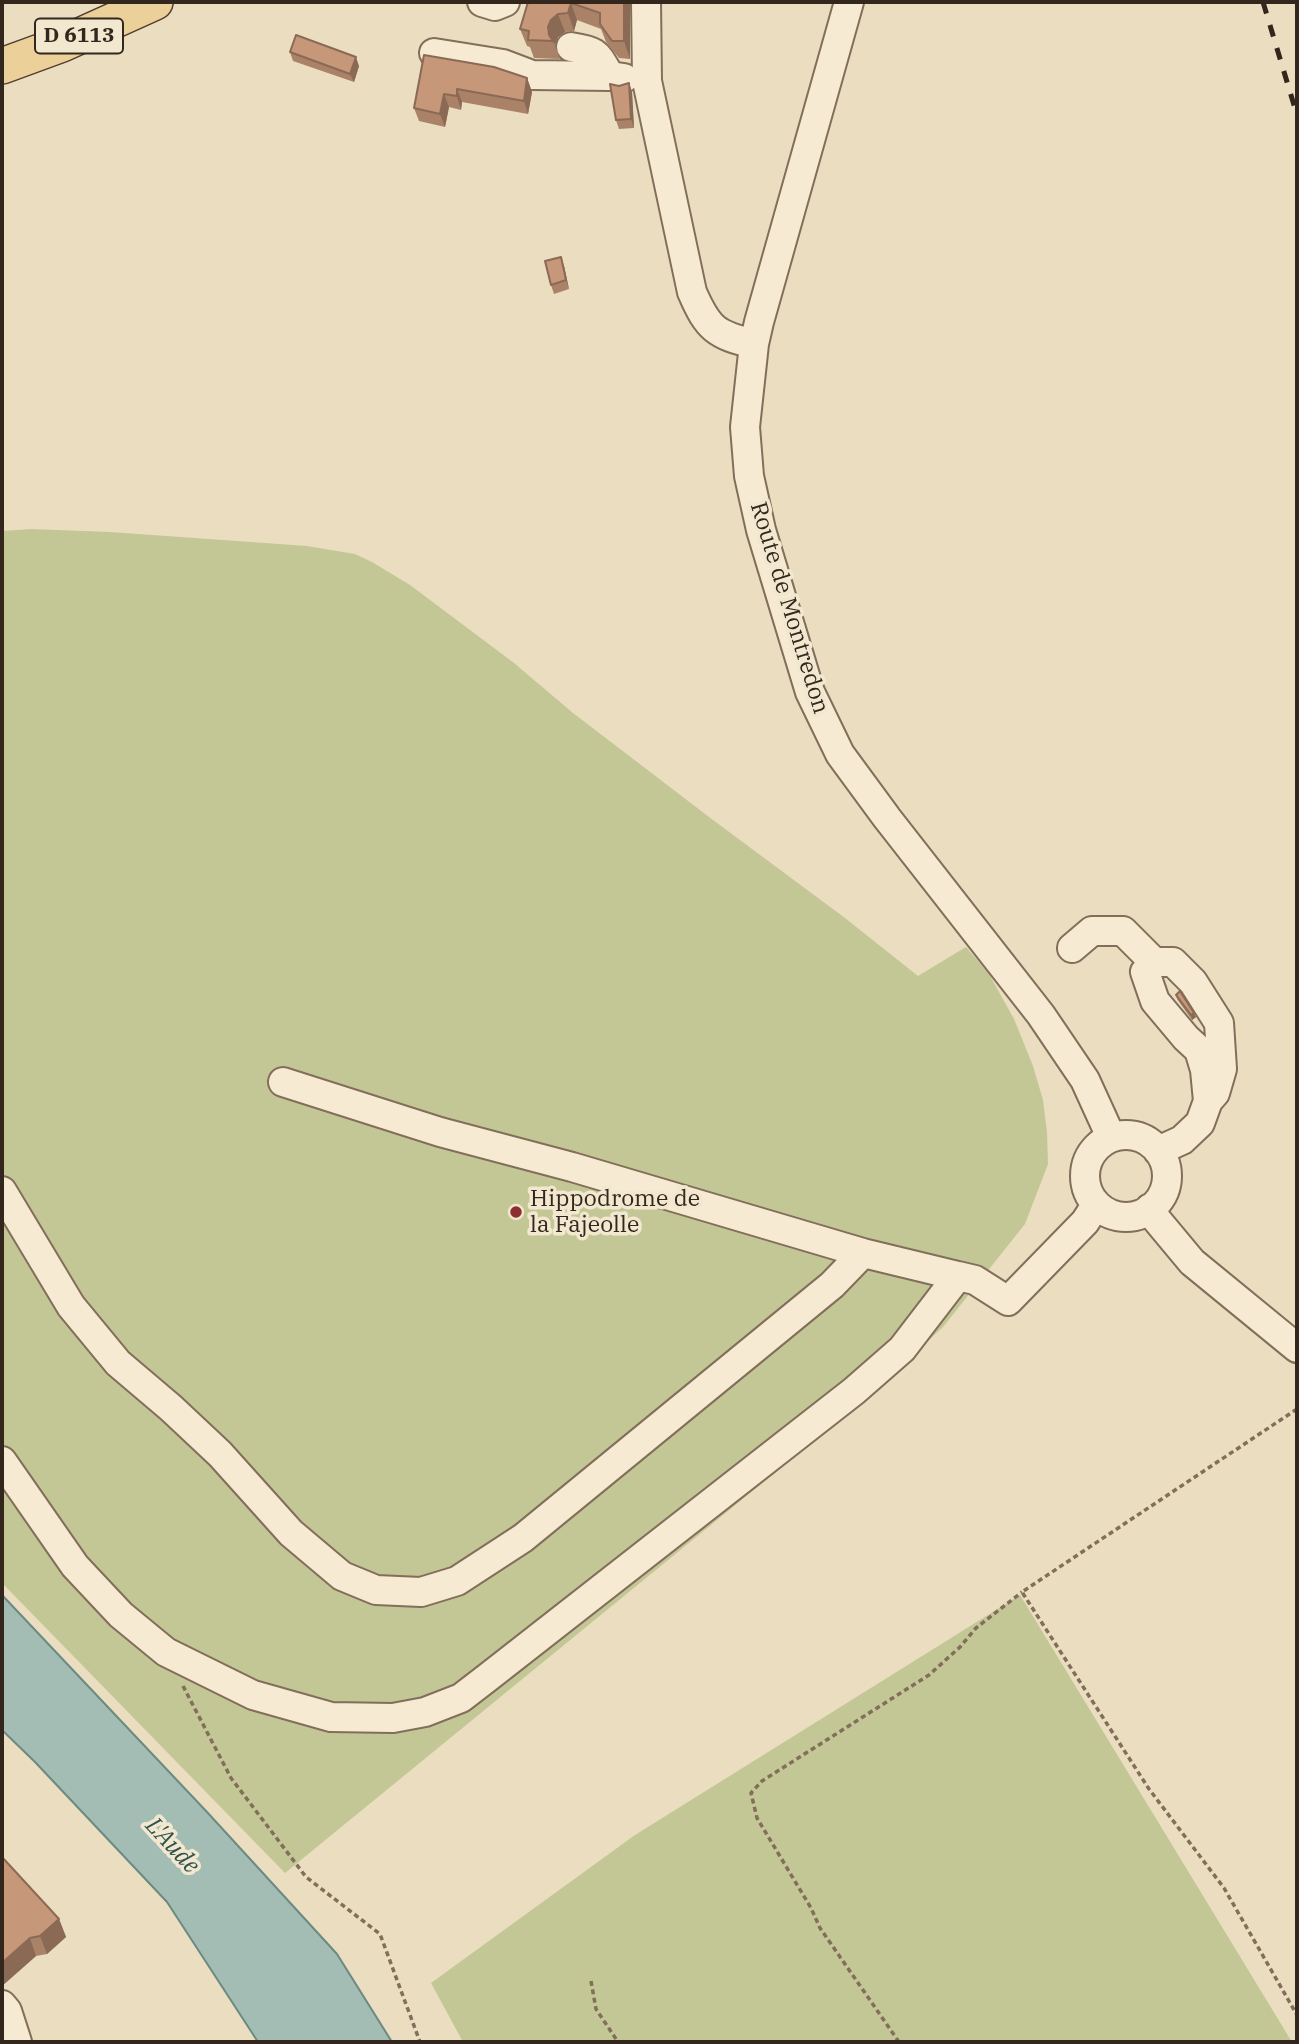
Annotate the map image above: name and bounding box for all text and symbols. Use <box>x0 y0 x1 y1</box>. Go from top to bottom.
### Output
road number: D 6113 <box>35 19 123 54</box>
street label: Route de Montredon <box>744 499 834 717</box>
place label: Hippodrome de la Fajeolle <box>530 1185 700 1239</box>
marker: Hippodrome de la Fajeolle <box>508 1204 524 1220</box>
water label: L'Aude <box>139 1812 205 1880</box>

